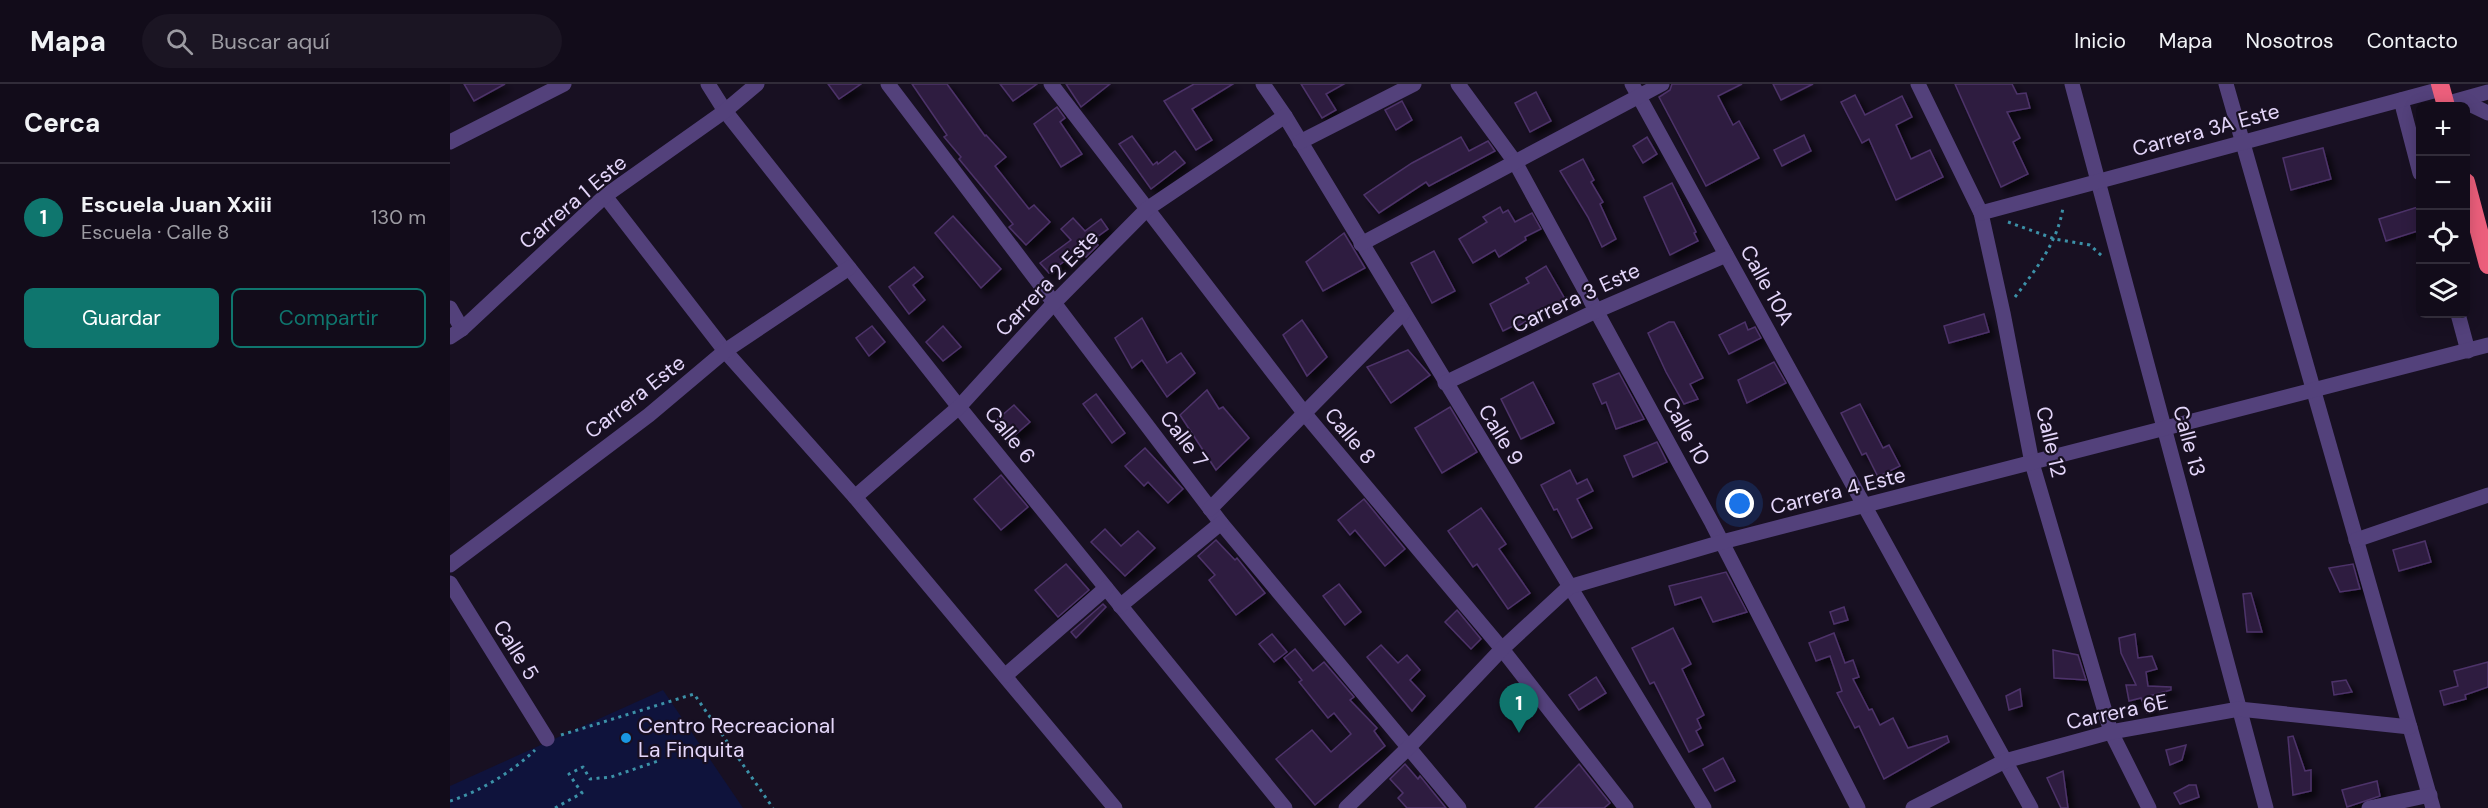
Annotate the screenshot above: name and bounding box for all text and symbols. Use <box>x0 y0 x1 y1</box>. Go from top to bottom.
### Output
search box <box>142 14 562 68</box>
text: Mapa <box>30 23 106 60</box>
icon: search <box>163 25 196 58</box>
text: Buscar aquí <box>211 27 330 56</box>
text: Inicio <box>2074 27 2126 55</box>
text: Mapa <box>2159 27 2213 55</box>
text: Nosotros <box>2246 27 2334 55</box>
text: Contacto <box>2367 27 2458 55</box>
street label: Carrera 3A Este <box>2129 97 2283 163</box>
map controls <box>2416 102 2470 318</box>
button: + <box>2416 102 2470 156</box>
text: Cerca <box>24 106 100 140</box>
street label: Carrera 1 Este <box>513 149 633 255</box>
button: − <box>2416 156 2470 210</box>
text: Escuela Juan Xxiii <box>81 190 272 219</box>
text: 1 <box>40 204 47 230</box>
text: 130 m <box>371 204 426 230</box>
button: locate <box>2416 210 2470 264</box>
text: Escuela · Calle 8 <box>81 219 230 245</box>
street label: Carrera 2 Este <box>989 224 1105 342</box>
street label: Calle 10A <box>1734 240 1800 330</box>
street label: Carrera 3 Este <box>1507 256 1645 340</box>
button: layers <box>2416 264 2470 318</box>
button: Guardar <box>24 288 219 348</box>
button: Compartir <box>231 288 426 348</box>
street label: Carrera Este <box>579 349 691 445</box>
street label: Calle 10 <box>1656 392 1716 470</box>
street label: Calle 9 <box>1472 399 1530 471</box>
street label: Calle 6 <box>978 400 1042 470</box>
street label: Calle 8 <box>1318 402 1382 470</box>
street label: Calle 13 <box>2166 402 2212 480</box>
street label: Calle 12 <box>2029 404 2073 480</box>
street label: Calle 7 <box>1153 405 1215 473</box>
street label: Carrera 4 Este <box>1767 461 1909 521</box>
your location <box>1725 489 1754 518</box>
street label: Calle 5 <box>487 615 545 685</box>
pin: 1 <box>1500 684 1538 733</box>
street label: Carrera 6E <box>2064 688 2170 736</box>
place label: Centro Recreacional La Finquita <box>638 712 835 764</box>
marker: Centro Recreacional La Finquita <box>619 731 633 745</box>

